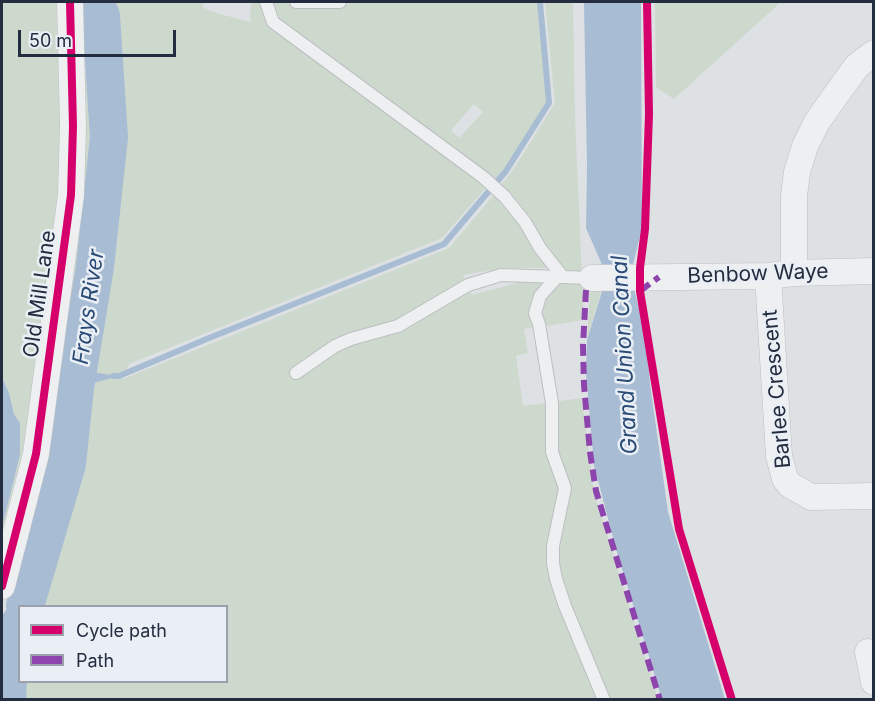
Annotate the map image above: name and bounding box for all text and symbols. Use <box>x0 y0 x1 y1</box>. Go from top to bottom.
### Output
scale bar <box>21 18 178 56</box>
text: 50 m <box>29 30 72 51</box>
street label: Old Mill Lane <box>19 229 61 359</box>
water label: Frays River <box>68 248 110 366</box>
water label: Grand Union Canal <box>607 255 643 455</box>
street label: Benbow Waye <box>687 259 829 289</box>
street label: Barlee Crescent <box>758 309 796 469</box>
legend <box>18 605 228 683</box>
text: Cycle path <box>76 620 167 641</box>
text: Path <box>76 650 114 671</box>

